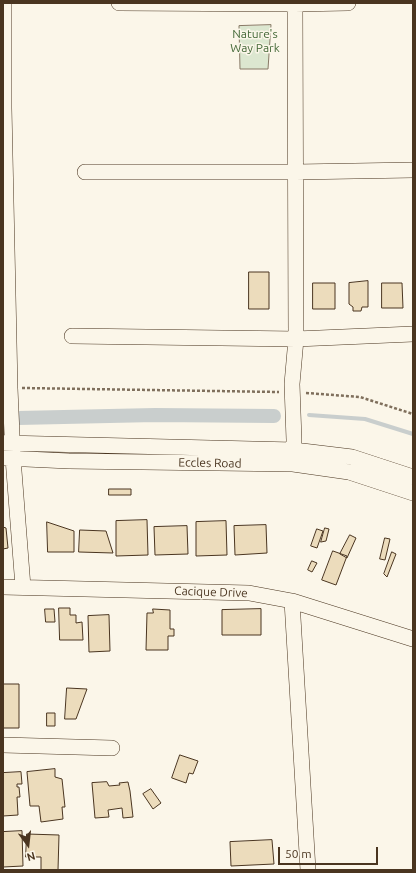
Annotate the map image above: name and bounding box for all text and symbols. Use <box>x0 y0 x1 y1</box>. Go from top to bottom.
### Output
park label: Nature's Way Park <box>230 27 280 55</box>
street label: Eccles Road <box>178 455 242 471</box>
street label: Cacique Drive <box>174 584 248 600</box>
north arrow <box>8 825 48 865</box>
scale bar <box>280 839 380 865</box>
text: 50 m <box>285 847 312 860</box>
text: N <box>26 850 37 863</box>

